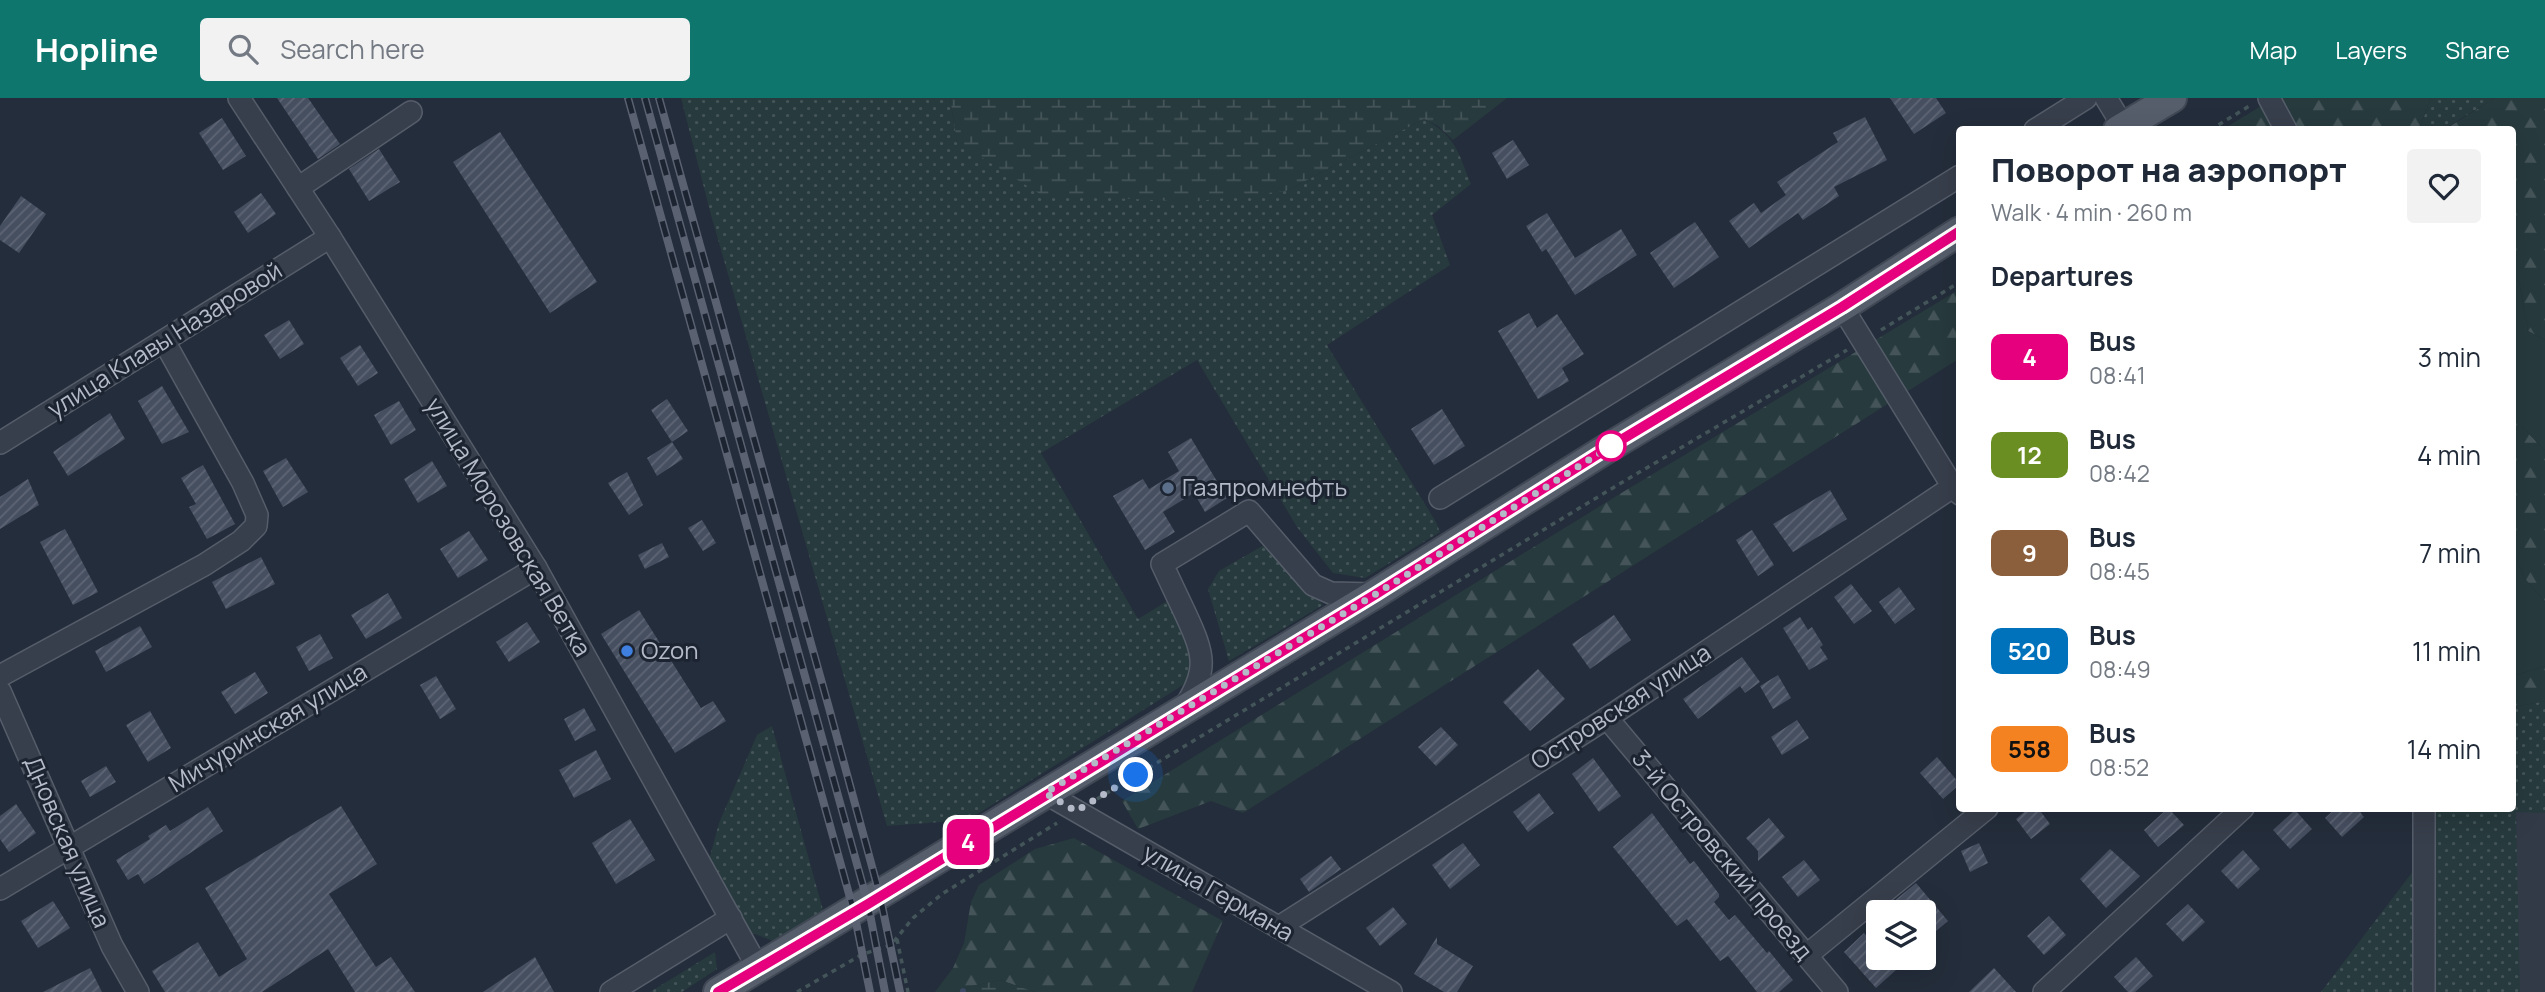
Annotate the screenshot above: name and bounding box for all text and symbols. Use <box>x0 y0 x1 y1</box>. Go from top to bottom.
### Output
search box <box>200 18 690 81</box>
text: Hopline <box>35 27 158 72</box>
icon: search <box>224 30 262 68</box>
text: Search here <box>280 31 425 67</box>
text: Map <box>2250 33 2297 66</box>
text: Layers <box>2335 33 2407 66</box>
text: Share <box>2445 33 2510 66</box>
text: Поворот на аэропорт <box>1991 147 2347 192</box>
button: heart <box>2407 149 2481 223</box>
text: Walk · 4 min · 260 m <box>1991 196 2192 228</box>
street label: улица Клавы Назаровой <box>40 253 288 425</box>
text: Departures <box>1991 258 2133 294</box>
text: Bus <box>2089 323 2136 359</box>
text: 3 min <box>2418 339 2481 375</box>
text: 4 <box>2022 340 2037 373</box>
text: 08:41 <box>2089 359 2146 391</box>
street label: улица Морозовская Ветка <box>419 390 600 662</box>
text: Bus <box>2089 421 2136 457</box>
unlabelled marker <box>1596 431 1626 461</box>
text: 4 min <box>2417 437 2481 473</box>
text: 12 <box>2017 438 2042 471</box>
text: 08:42 <box>2089 457 2150 489</box>
place label: Газпромнефть <box>1182 470 1347 503</box>
marker: Газпромнефть <box>1160 480 1176 496</box>
text: Bus <box>2089 519 2136 555</box>
text: 7 min <box>2419 535 2481 571</box>
text: 9 <box>2022 536 2037 569</box>
text: 08:45 <box>2089 555 2150 587</box>
text: Bus <box>2089 617 2136 653</box>
place label: Ozon <box>641 633 699 666</box>
text: 11 min <box>2412 633 2481 669</box>
text: 520 <box>2008 634 2051 667</box>
street label: Островская улица <box>1524 635 1716 776</box>
marker: Ozon <box>619 643 635 659</box>
text: 08:49 <box>2089 653 2151 685</box>
street label: Мичуринская улица <box>162 654 373 799</box>
text: Bus <box>2089 715 2136 751</box>
text: 14 min <box>2407 731 2481 767</box>
text: 558 <box>2008 732 2051 765</box>
street label: 3-й Островский проезд <box>1625 742 1821 966</box>
street label: Дновская улица <box>17 751 119 932</box>
text: 08:52 <box>2089 751 2149 783</box>
your location <box>1118 757 1153 792</box>
line badge: 4 <box>945 819 991 865</box>
text: 4 <box>961 825 975 858</box>
street label: улица Германа <box>1137 835 1300 948</box>
map controls <box>1866 900 1936 970</box>
button: layers <box>1866 900 1936 970</box>

